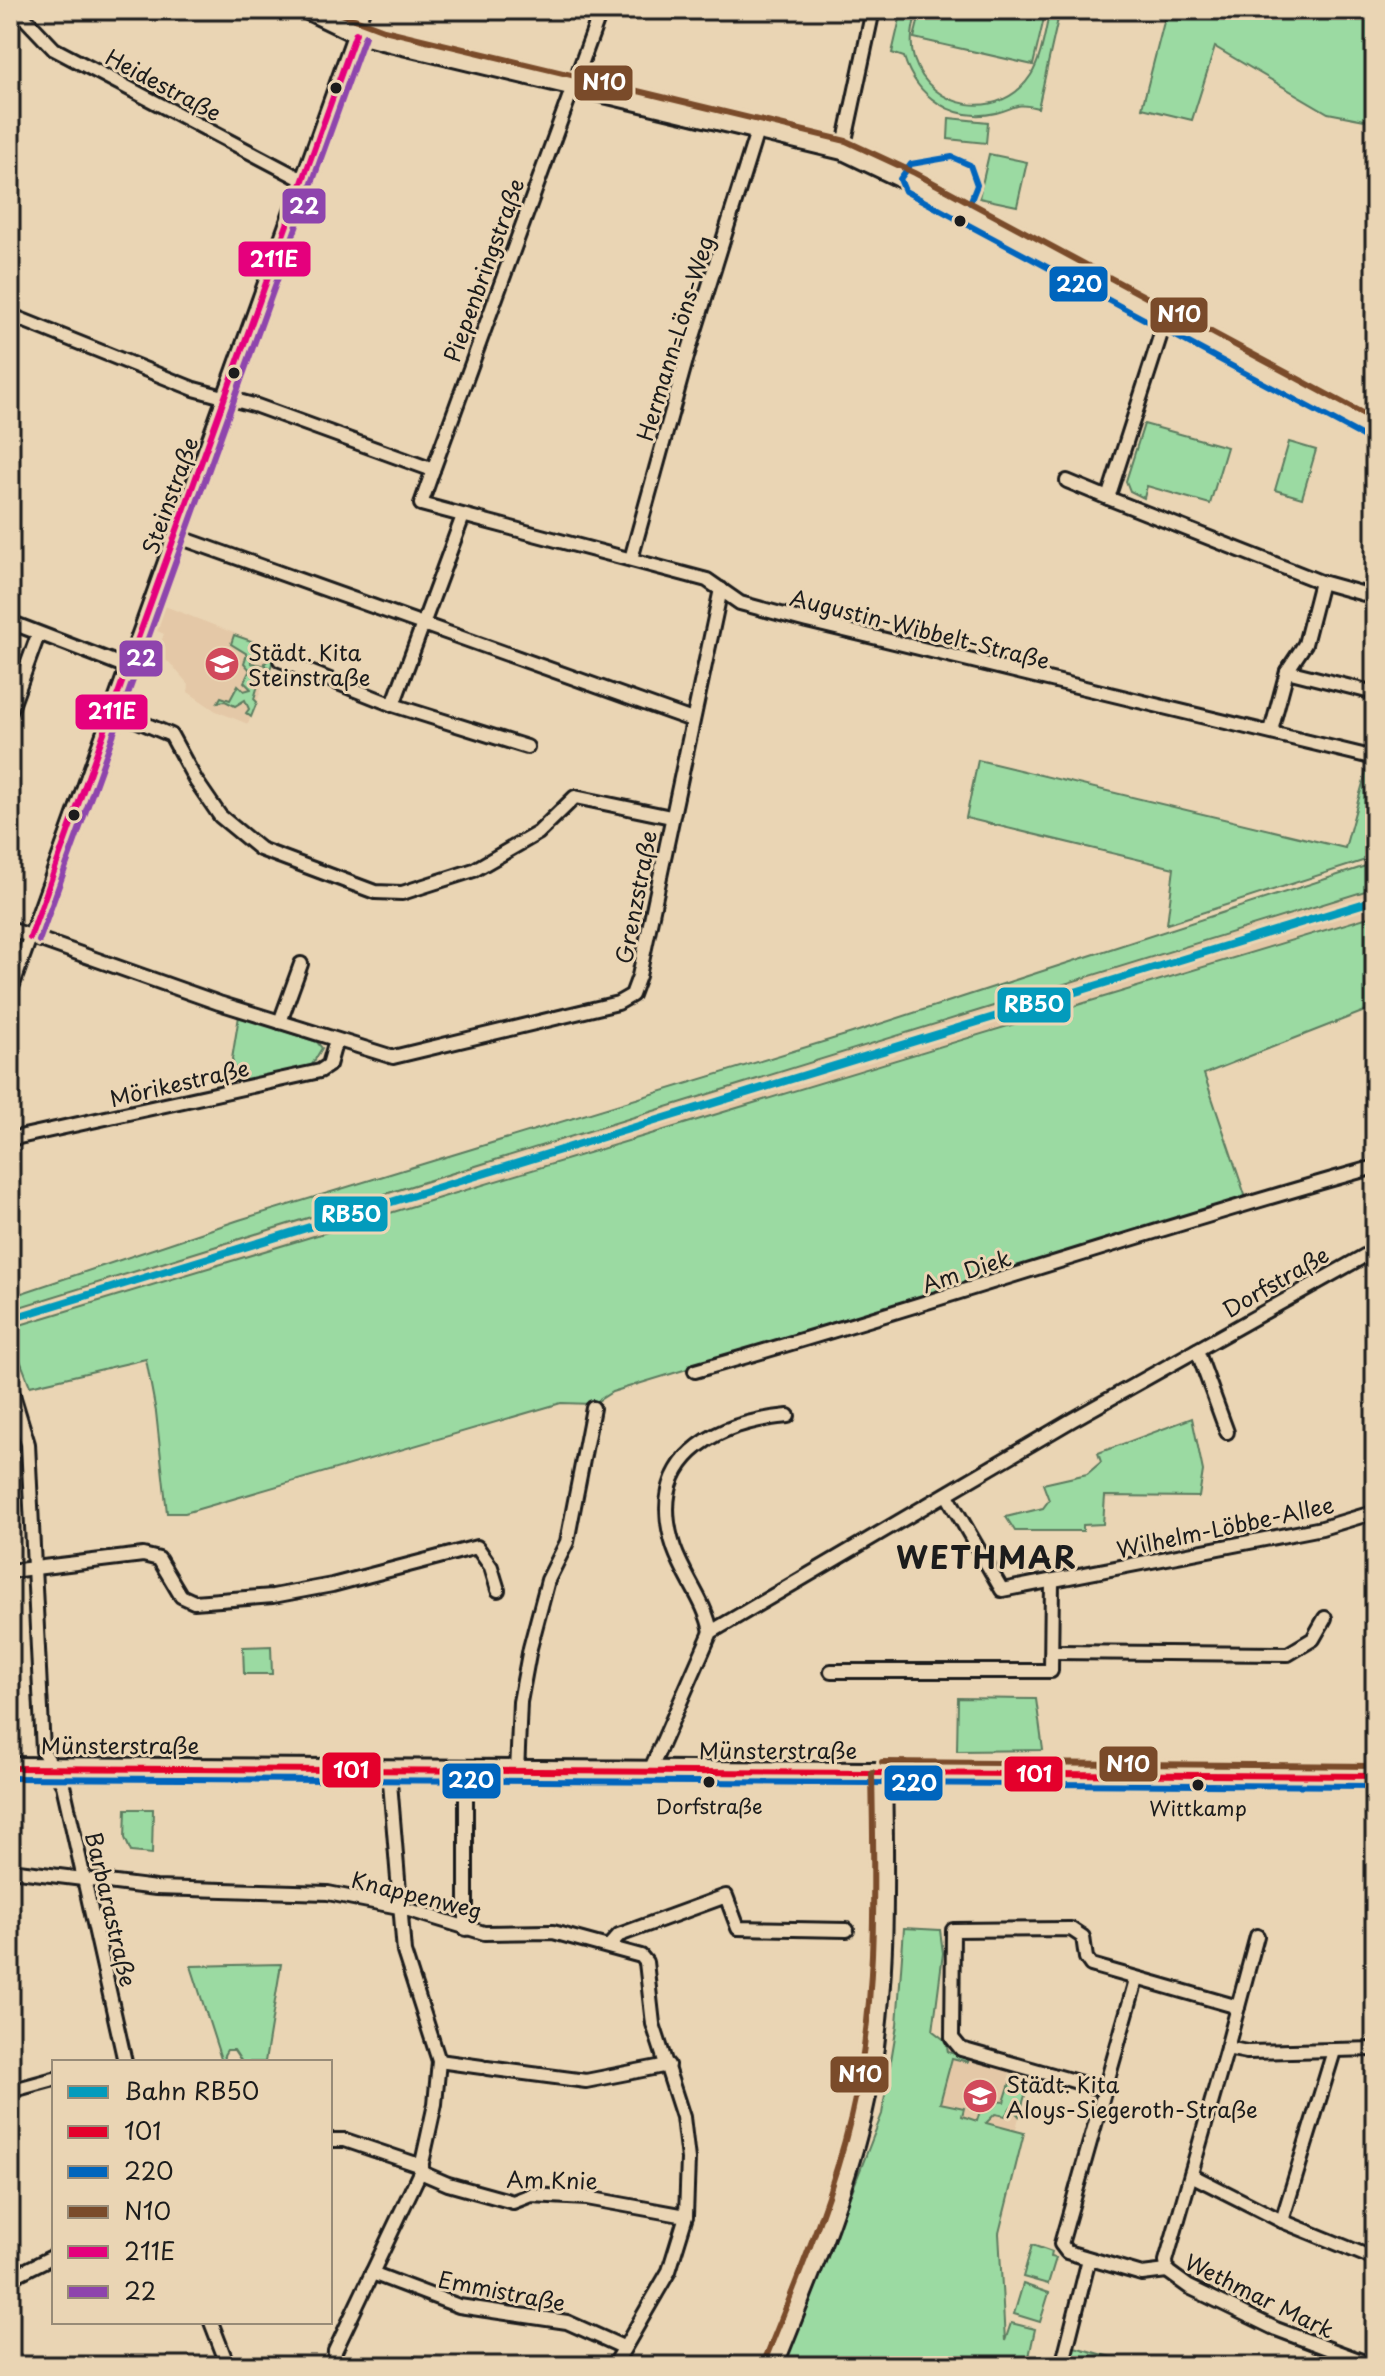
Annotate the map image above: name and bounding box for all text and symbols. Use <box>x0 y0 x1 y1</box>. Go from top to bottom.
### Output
street label: Heidestraße <box>100 40 228 128</box>
line badge: N10 <box>573 64 634 102</box>
text: N10 <box>582 64 626 97</box>
unlabelled marker <box>328 80 344 96</box>
street label: Piepenbringstraße <box>434 173 532 367</box>
line badge: 22 <box>281 187 327 225</box>
text: 22 <box>289 188 319 221</box>
unlabelled marker <box>952 213 968 229</box>
street label: Hermann-Löns-Weg <box>627 231 721 445</box>
line badge: 211E <box>237 240 312 278</box>
text: 211E <box>250 241 298 274</box>
line badge: 220 <box>1048 265 1109 303</box>
text: 220 <box>1056 266 1102 299</box>
line badge: N10 <box>1149 296 1209 334</box>
text: N10 <box>1157 296 1201 329</box>
unlabelled marker <box>226 365 242 381</box>
street label: Steinstraße <box>133 432 205 558</box>
street label: Augustin-Wibbelt-Straße <box>787 580 1053 676</box>
place label: Städt. Kita Steinstraße <box>248 635 371 693</box>
line badge: 22 <box>118 639 164 678</box>
text: 22 <box>126 640 156 673</box>
school or university icon: Städt. Kita Steinstraße <box>203 645 241 683</box>
line badge: 211E <box>74 693 149 731</box>
text: 211E <box>88 693 136 726</box>
unlabelled marker <box>66 807 82 823</box>
street label: Grenzstraße <box>606 828 664 966</box>
line badge: RB50 <box>996 986 1072 1024</box>
text: RB50 <box>1004 986 1064 1019</box>
street label: Mörikestraße <box>106 1050 252 1114</box>
line badge: RB50 <box>313 1195 389 1233</box>
text: RB50 <box>321 1196 381 1229</box>
street label: Dorfstraße <box>1216 1237 1334 1325</box>
street label: Am Diek <box>917 1240 1015 1300</box>
street label: Wilhelm-Löbbe-Allee <box>1113 1487 1337 1565</box>
district label: WETHMAR <box>896 1534 1078 1579</box>
street label: Münsterstraße <box>41 1728 199 1761</box>
street label: Münsterstraße <box>699 1733 857 1766</box>
line badge: N10 <box>1098 1745 1159 1783</box>
text: N10 <box>1106 1746 1150 1779</box>
line badge: 101 <box>321 1751 382 1789</box>
text: 101 <box>333 1752 369 1785</box>
line badge: 101 <box>1003 1755 1064 1793</box>
text: 101 <box>1016 1756 1052 1789</box>
line badge: 220 <box>441 1762 502 1800</box>
text: 220 <box>448 1762 494 1795</box>
line badge: 220 <box>883 1764 944 1802</box>
text: 220 <box>891 1765 937 1798</box>
marker: Dorfstraße <box>701 1774 717 1790</box>
marker: Wittkamp <box>1190 1777 1206 1793</box>
place label: Dorfstraße <box>655 1791 763 1821</box>
place label: Wittkamp <box>1149 1793 1247 1823</box>
street label: Barbarastraße <box>78 1828 146 1990</box>
street label: Knappenweg <box>348 1862 486 1926</box>
line badge: N10 <box>829 2055 890 2094</box>
text: N10 <box>838 2056 882 2089</box>
legend <box>52 2060 332 2324</box>
place label: Städt. Kita Aloys-Siegeroth-Straße <box>1006 2067 1258 2125</box>
text: Bahn RB50 <box>124 2072 259 2108</box>
school or university icon: Städt. Kita Aloys-Siegeroth-Straße <box>961 2077 999 2115</box>
text: 101 <box>124 2112 161 2148</box>
text: 220 <box>124 2152 174 2188</box>
street label: Am Knie <box>506 2162 598 2196</box>
text: N10 <box>124 2192 171 2228</box>
text: 211E <box>124 2232 176 2268</box>
street label: Wethmar Mark <box>1180 2244 1340 2346</box>
street label: Emmistraße <box>436 2261 568 2319</box>
text: 22 <box>124 2272 156 2308</box>

